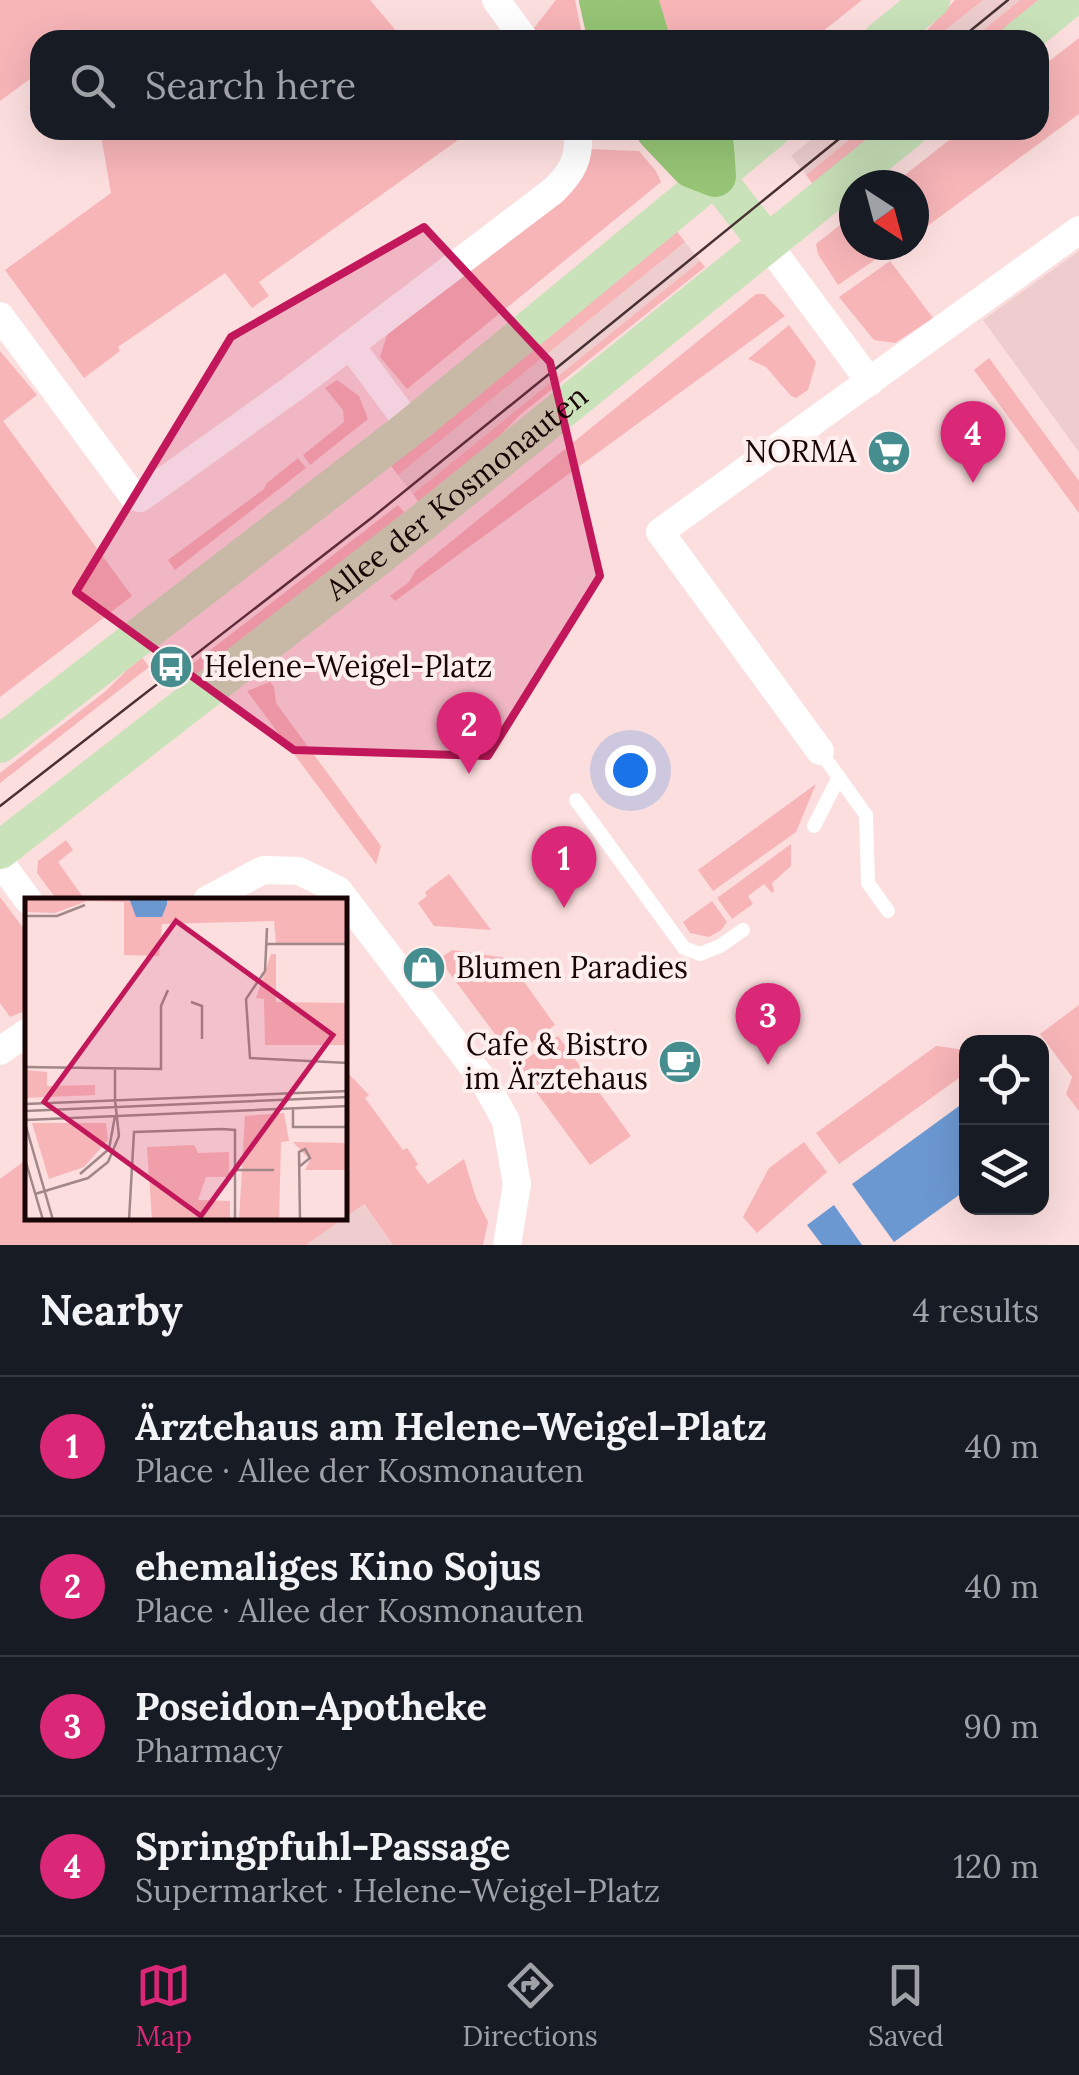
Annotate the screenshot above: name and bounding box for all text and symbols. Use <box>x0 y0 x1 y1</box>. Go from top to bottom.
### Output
search box <box>30 30 1049 140</box>
icon: search <box>65 58 120 113</box>
text: Search here <box>145 61 356 109</box>
north arrow <box>839 170 929 260</box>
street label: Allee der Kosmonauten <box>317 376 595 609</box>
pin: 4 <box>940 400 1006 483</box>
supermarket icon: NORMA <box>866 429 912 475</box>
place label: NORMA <box>745 432 857 470</box>
bus stop icon: Helene-Weigel-Platz <box>148 644 194 690</box>
place label: Helene-Weigel-Platz <box>204 647 492 686</box>
pin: 2 <box>436 692 502 774</box>
your location <box>605 745 656 796</box>
pin: 1 <box>532 826 596 908</box>
inset map <box>25 898 348 1220</box>
shop icon: Blumen Paradies <box>401 945 447 991</box>
place label: Blumen Paradies <box>456 948 688 986</box>
pin: 3 <box>736 982 800 1065</box>
place label: Cafe & Bistro im Ärztehaus <box>465 1025 648 1097</box>
map controls <box>959 1035 1049 1215</box>
button: locate <box>959 1035 1049 1125</box>
cafe icon: Cafe & Bistro im Ärztehaus <box>657 1039 703 1085</box>
button: layers <box>959 1125 1049 1215</box>
text: Nearby <box>40 1283 183 1337</box>
text: 4 results <box>912 1290 1039 1331</box>
text: Ärztehaus am Helene-Weigel-Platz <box>135 1402 767 1450</box>
text: 1 <box>66 1426 79 1467</box>
text: 40 m <box>965 1426 1039 1467</box>
text: Place · Allee der Kosmonauten <box>135 1450 584 1491</box>
text: ehemaliges Kino Sojus <box>135 1542 541 1590</box>
text: 2 <box>64 1566 81 1607</box>
text: 40 m <box>965 1566 1039 1607</box>
text: Place · Allee der Kosmonauten <box>135 1590 584 1631</box>
text: Poseidon-Apotheke <box>135 1682 487 1730</box>
text: 3 <box>64 1706 81 1747</box>
text: 90 m <box>964 1706 1039 1747</box>
text: Pharmacy <box>135 1730 283 1771</box>
text: Springpfuhl-Passage <box>135 1822 511 1870</box>
text: 4 <box>64 1846 81 1887</box>
text: 120 m <box>953 1846 1039 1887</box>
text: Supermarket · Helene-Weigel-Platz <box>135 1870 660 1911</box>
tab: Map <box>135 1958 192 2054</box>
tab: Directions <box>462 1958 598 2054</box>
tab: Saved <box>868 1958 944 2054</box>

